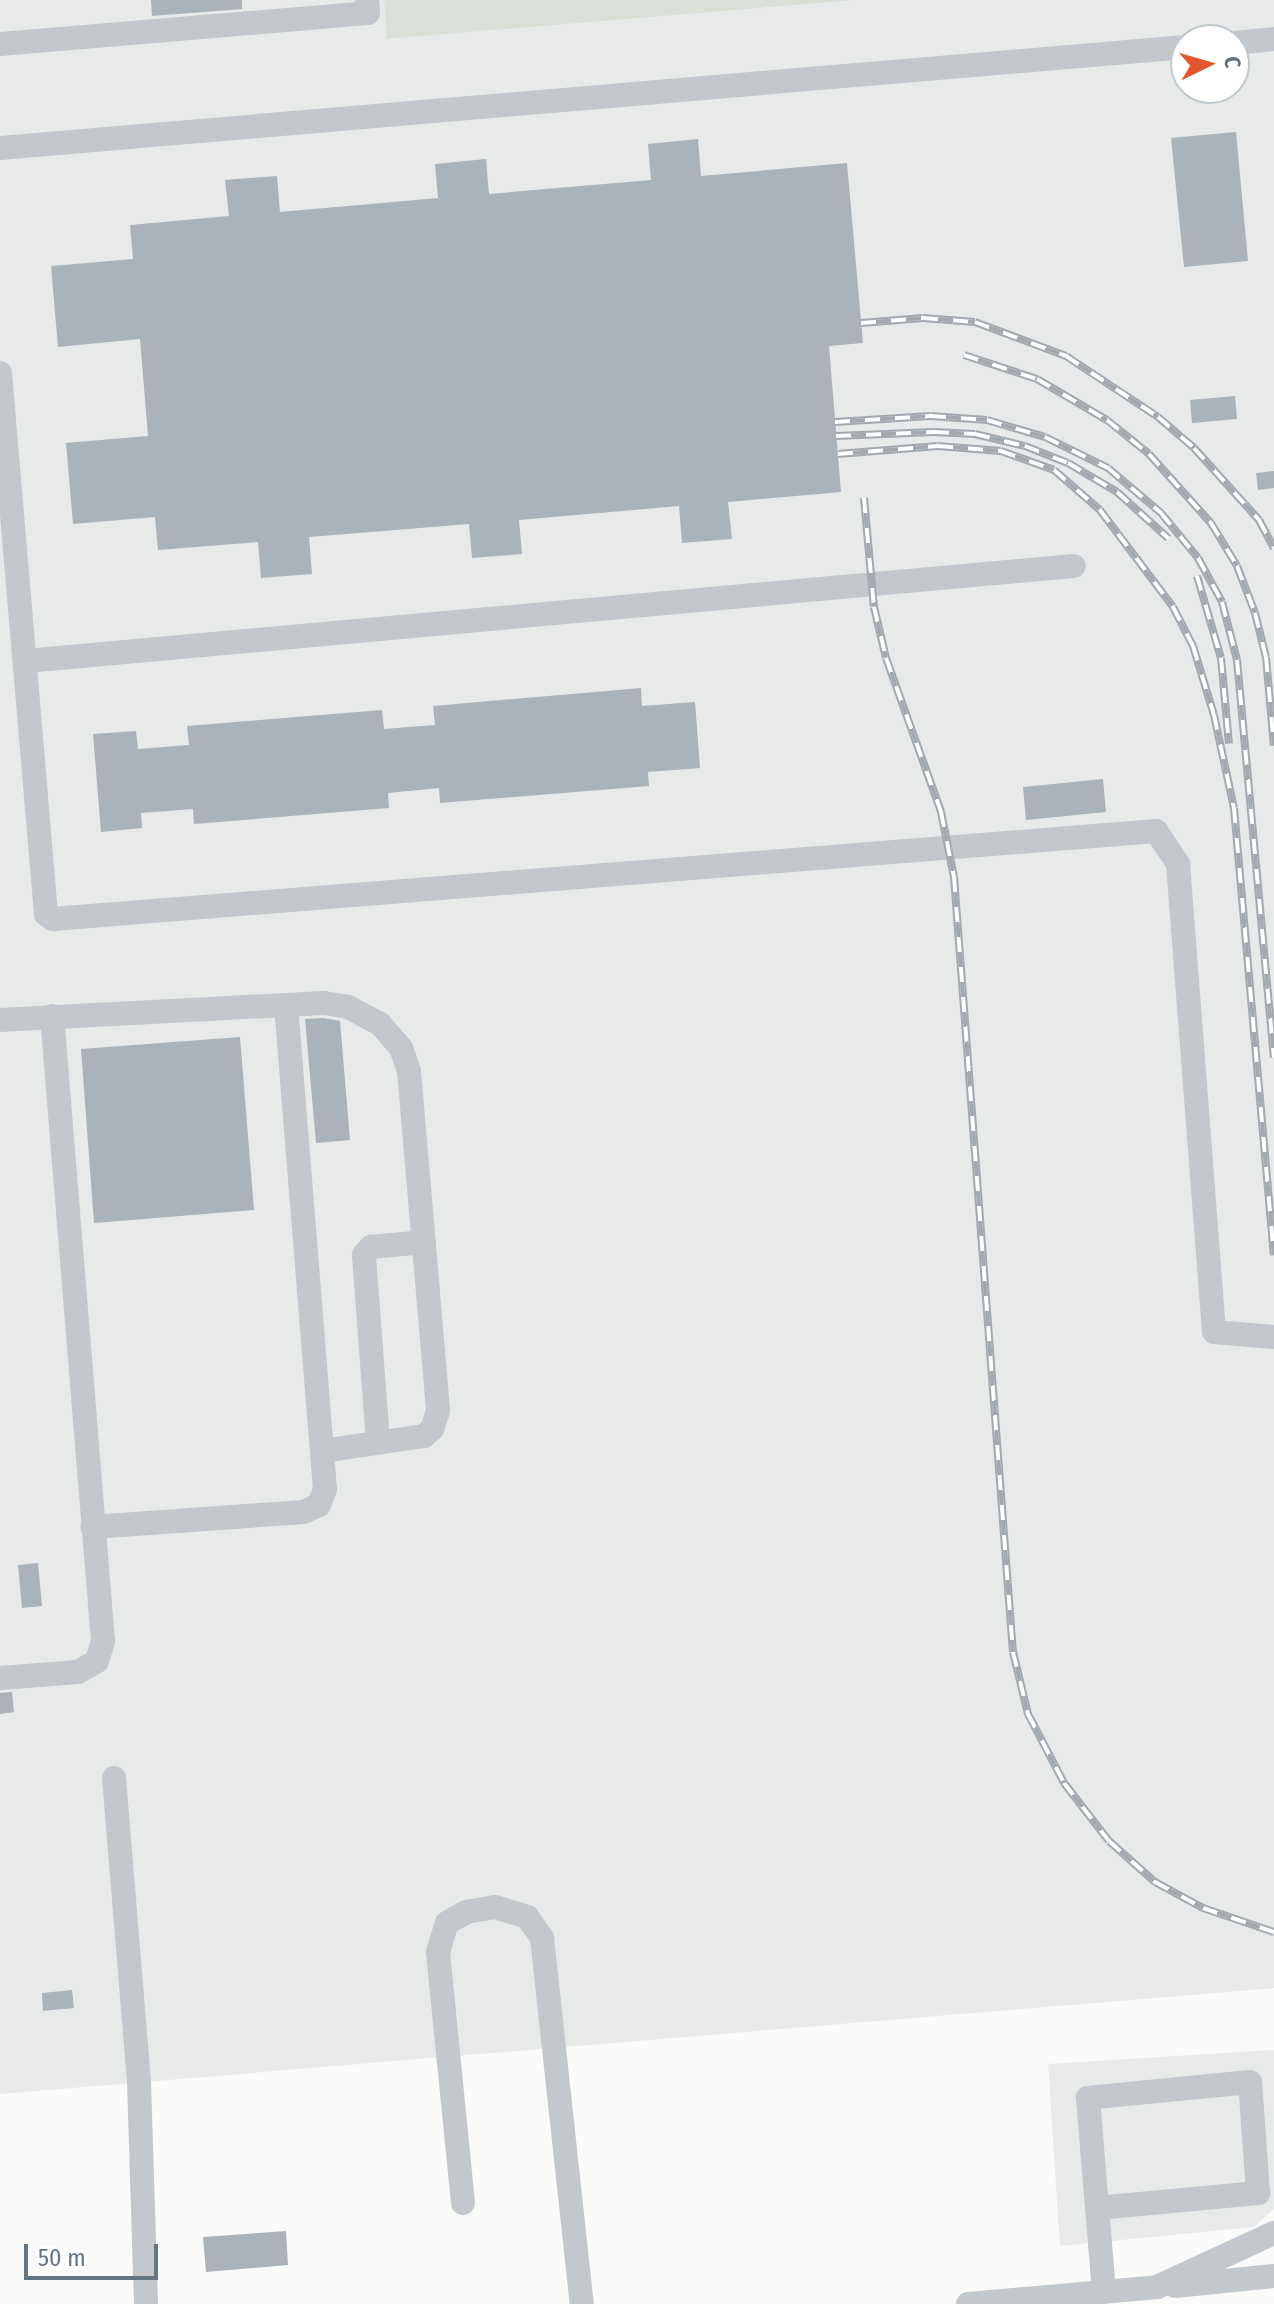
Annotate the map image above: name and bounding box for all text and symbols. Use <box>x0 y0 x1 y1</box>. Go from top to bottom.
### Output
north arrow <box>1170 24 1250 104</box>
text: С <box>1218 55 1246 69</box>
scale bar <box>28 2228 162 2278</box>
text: 50 m <box>38 2244 86 2272</box>

